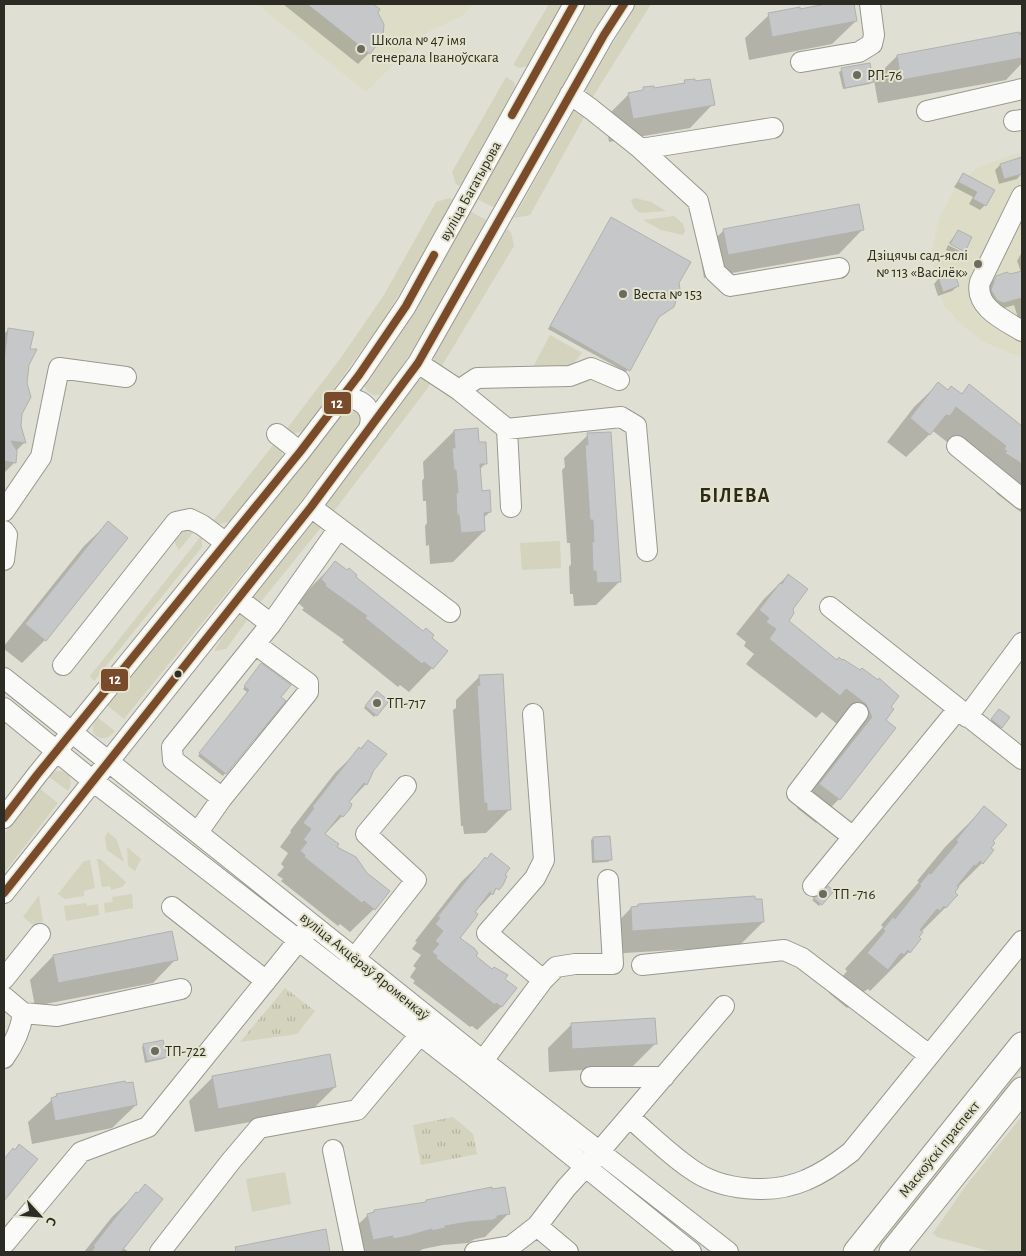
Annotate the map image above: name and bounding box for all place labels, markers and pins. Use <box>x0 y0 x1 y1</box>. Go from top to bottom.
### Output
place label: Школа № 47 імя генерала Іваноўскага <box>371 33 499 65</box>
marker: Школа № 47 імя генерала Іваноўскага <box>355 43 367 55</box>
place label: РП-76 <box>867 68 902 83</box>
marker: РП-76 <box>851 69 863 81</box>
place label: Дзіцячы сад-яслі № 113 «Васілёк» <box>867 248 968 280</box>
marker: Дзіцячы сад-яслі № 113 «Васілёк» <box>972 258 984 270</box>
place label: Веста № 153 <box>633 287 702 302</box>
marker: Веста № 153 <box>617 288 629 300</box>
unlabelled marker <box>173 669 183 679</box>
place label: ТП-717 <box>387 696 426 711</box>
marker: ТП-717 <box>371 697 383 709</box>
place label: ТП -716 <box>833 887 876 902</box>
marker: ТП -716 <box>817 888 829 900</box>
place label: ТП-722 <box>165 1044 206 1059</box>
marker: ТП-722 <box>149 1045 161 1057</box>

